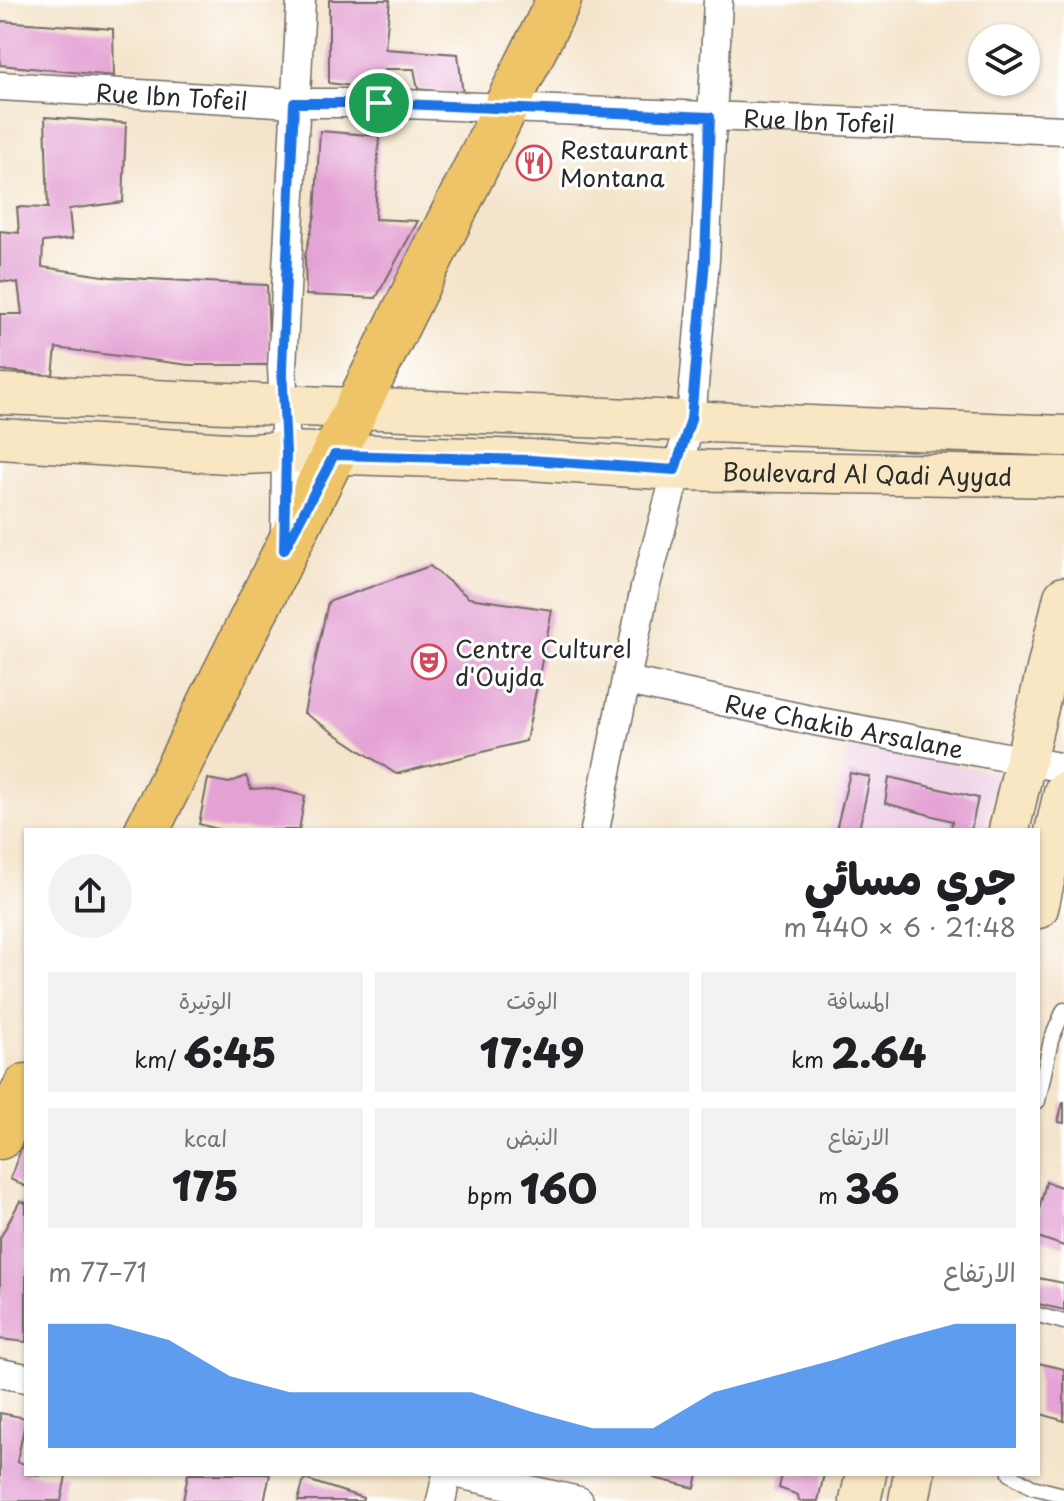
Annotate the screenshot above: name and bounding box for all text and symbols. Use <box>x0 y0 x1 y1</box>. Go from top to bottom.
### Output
map controls <box>968 24 1040 96</box>
button: layers <box>968 24 1040 96</box>
pin <box>345 69 413 137</box>
street label: Rue Ibn Tofeil <box>95 74 248 118</box>
icon: arrive <box>357 81 401 125</box>
street label: Rue Ibn Tofeil <box>743 99 896 141</box>
place label: Restaurant Montana <box>560 131 688 195</box>
restaurant icon: Restaurant Montana <box>515 144 553 182</box>
street label: Boulevard Al Qadi Ayyad <box>722 453 1012 494</box>
place label: Centre Culturel d'Oujda <box>455 630 632 694</box>
theatre icon: Centre Culturel d'Oujda <box>410 643 448 681</box>
street label: Rue Chakib Arsalane <box>722 684 967 767</box>
text: جري مسائي <box>805 844 1016 910</box>
button: share <box>48 854 132 938</box>
text: 21:48 · 6 × 440 m <box>783 907 1016 946</box>
text: الوتيرة <box>179 983 232 1016</box>
text: الوقت <box>506 983 558 1016</box>
text: المسافة <box>827 983 890 1016</box>
text: 6:45 <box>183 1021 277 1082</box>
text: 17:49 <box>480 1021 584 1082</box>
text: 2.64 <box>831 1021 926 1082</box>
text: /km <box>134 1042 183 1075</box>
text: km <box>791 1042 831 1075</box>
text: النبض <box>506 1119 558 1152</box>
text: الارتفاع <box>828 1119 890 1152</box>
text: kcal <box>183 1121 227 1154</box>
text: 175 <box>172 1154 239 1215</box>
text: 160 <box>520 1157 597 1218</box>
text: 36 <box>845 1157 899 1218</box>
text: bpm <box>467 1178 520 1211</box>
text: m <box>818 1178 845 1211</box>
text: 71–77 m <box>48 1252 147 1291</box>
text: الارتفاع <box>943 1252 1016 1291</box>

